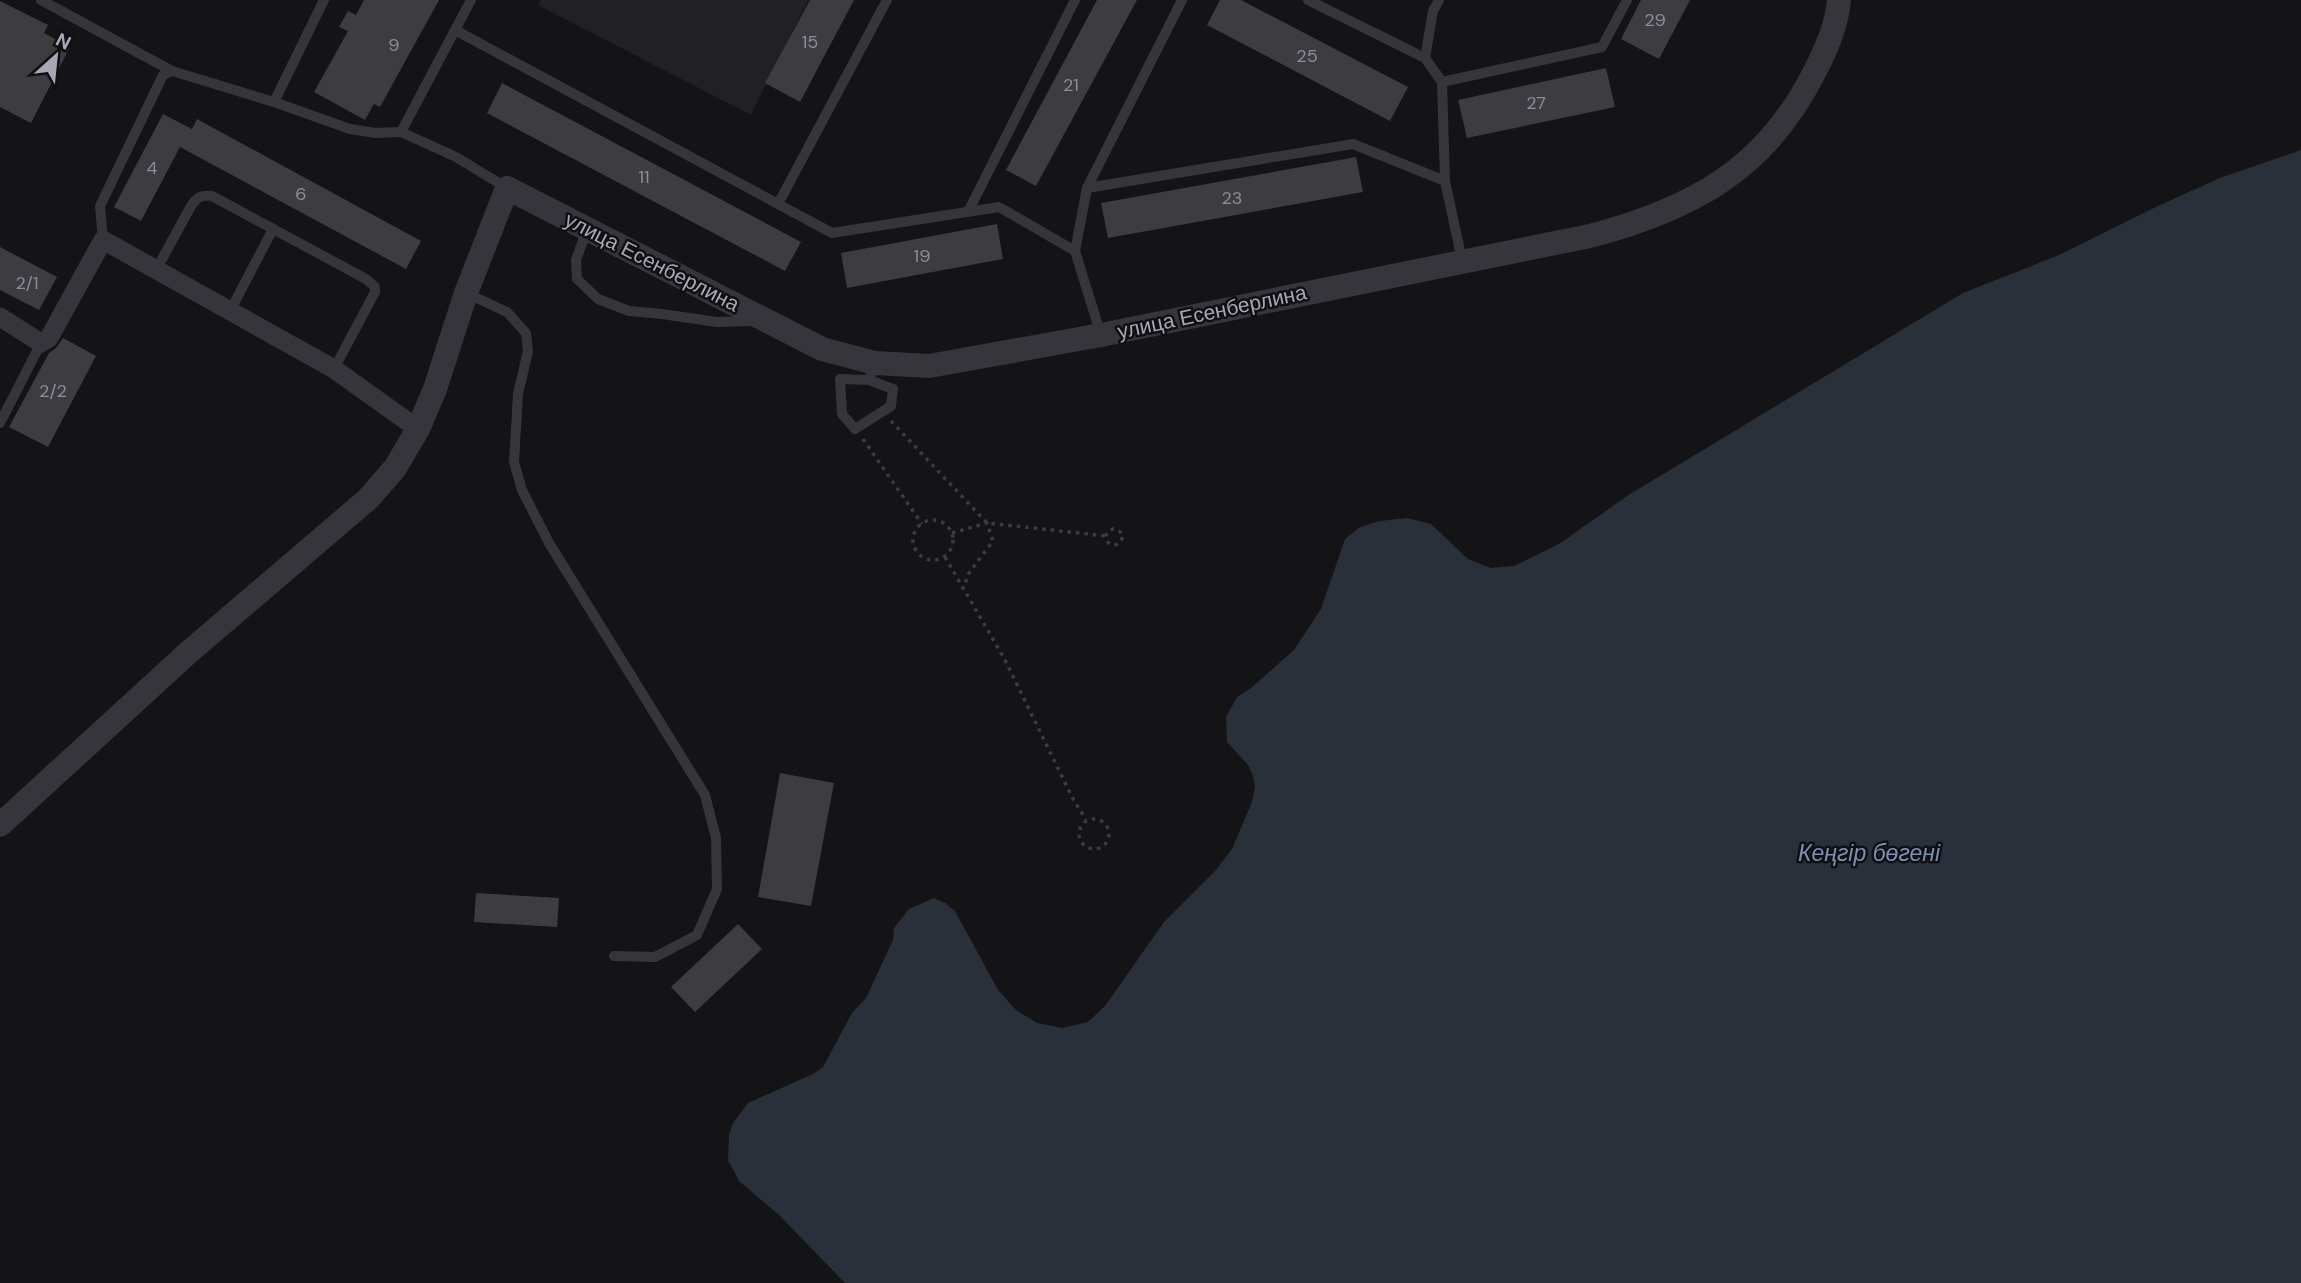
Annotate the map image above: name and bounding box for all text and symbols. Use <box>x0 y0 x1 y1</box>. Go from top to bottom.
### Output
house number: 29 <box>1644 8 1666 32</box>
north arrow <box>21 21 91 91</box>
text: N <box>52 27 75 56</box>
house number: 15 <box>802 30 818 54</box>
house number: 9 <box>388 33 400 57</box>
house number: 25 <box>1296 44 1318 68</box>
house number: 21 <box>1063 73 1079 97</box>
house number: 27 <box>1526 91 1546 115</box>
house number: 4 <box>147 156 158 180</box>
house number: 11 <box>638 165 650 189</box>
house number: 6 <box>295 182 307 206</box>
house number: 23 <box>1221 186 1243 210</box>
street label: улица Есенберлина <box>560 206 744 318</box>
house number: 19 <box>914 244 930 268</box>
house number: 2/1 <box>15 271 39 295</box>
street label: улица Есенберлина <box>1115 278 1309 346</box>
house number: 2/2 <box>39 379 67 403</box>
water label: Кеңгір бөгені <box>1798 838 1941 868</box>

